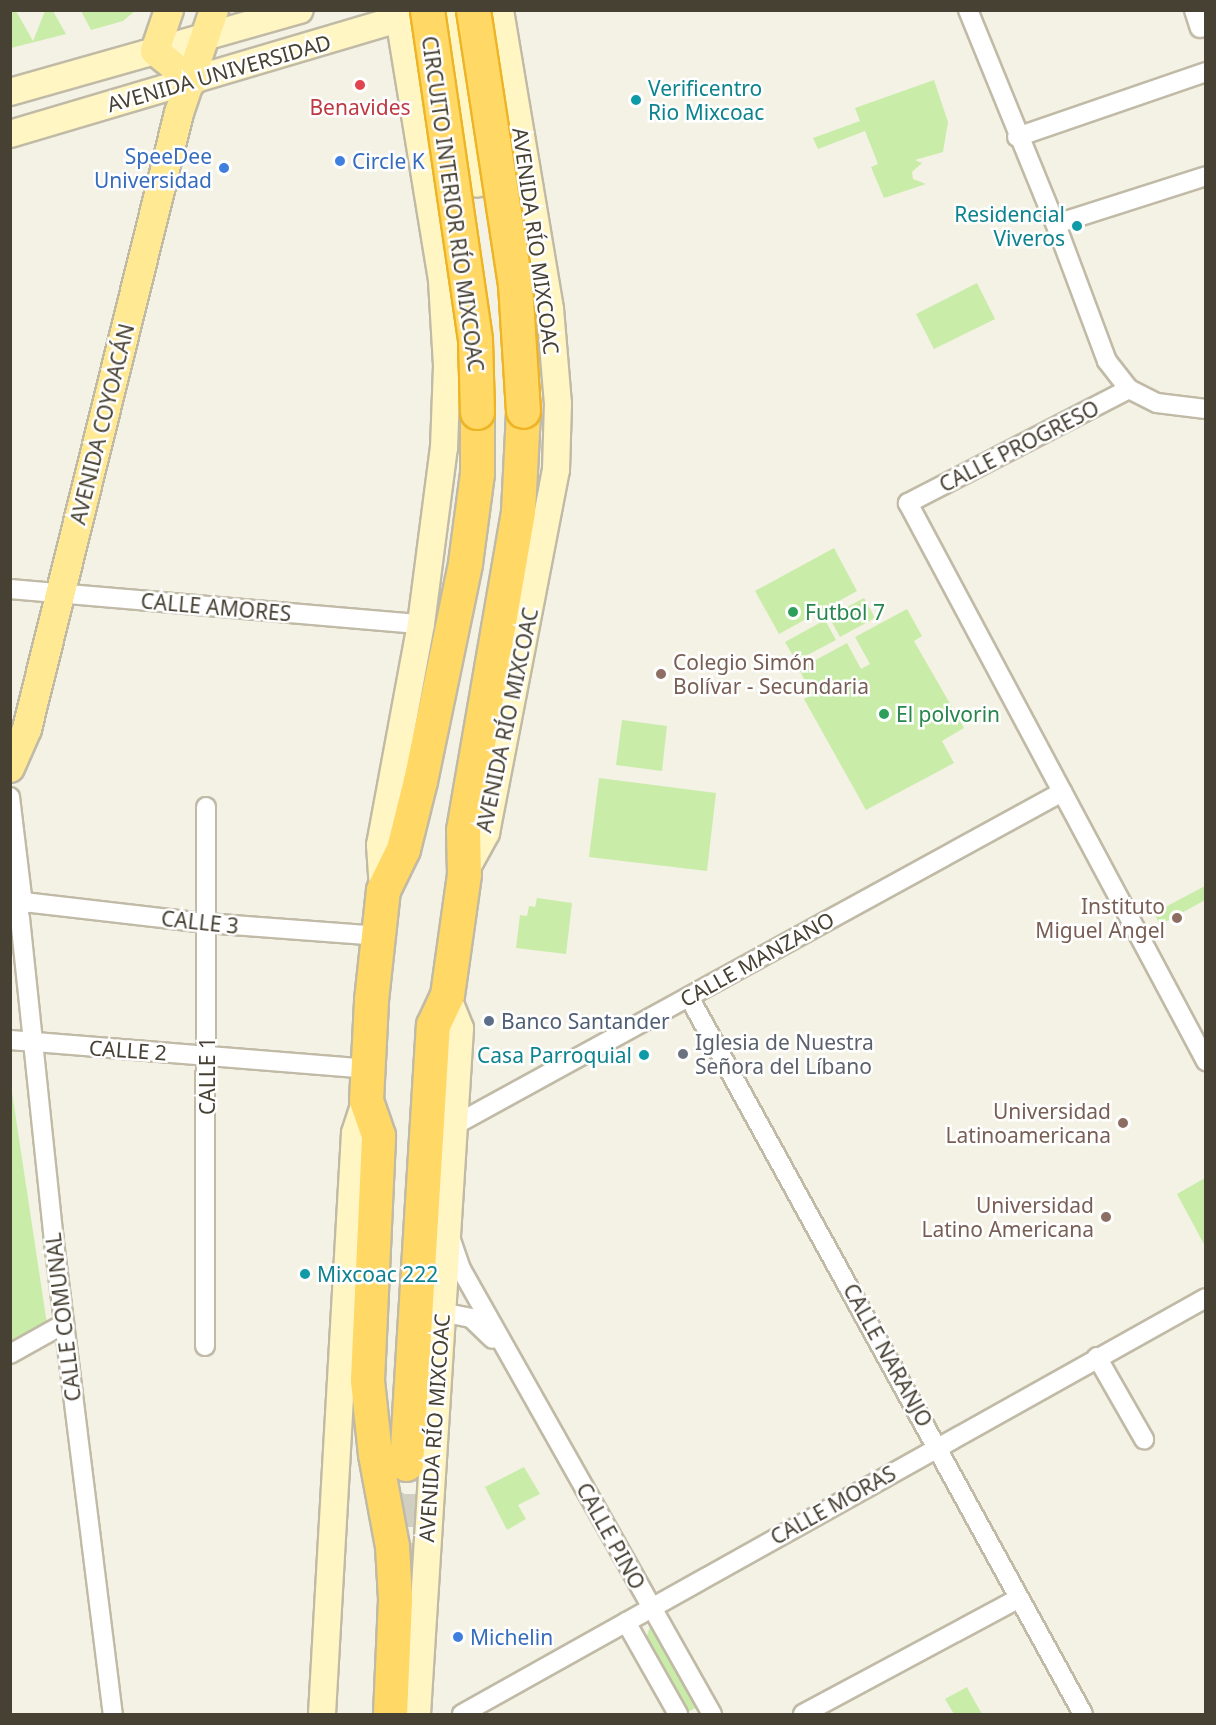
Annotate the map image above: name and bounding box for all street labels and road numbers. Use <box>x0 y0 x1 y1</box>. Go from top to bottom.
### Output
street label: AVENIDA UNIVERSIDAD <box>104 29 334 117</box>
street label: CIRCUITO INTERIOR RÍO MIXCOAC <box>417 34 489 374</box>
street label: AVENIDA RÍO MIXCOAC <box>508 126 564 356</box>
street label: AVENIDA COYOACÁN <box>65 321 139 527</box>
street label: CALLE PROGRESO <box>935 395 1103 497</box>
street label: CALLE AMORES <box>140 588 292 626</box>
street label: AVENIDA RÍO MIXCOAC <box>471 605 543 835</box>
street label: CALLE 3 <box>160 905 240 939</box>
street label: CALLE MANZANO <box>676 906 838 1012</box>
street label: CALLE 2 <box>88 1035 168 1065</box>
street label: CALLE 1 <box>194 1037 220 1115</box>
street label: CALLE COMUNAL <box>40 1231 86 1403</box>
street label: CALLE NARANJO <box>838 1279 938 1431</box>
street label: AVENIDA RÍO MIXCOAC <box>413 1313 455 1543</box>
street label: CALLE MORAS <box>766 1460 900 1550</box>
street label: CALLE PINO <box>571 1478 651 1594</box>

